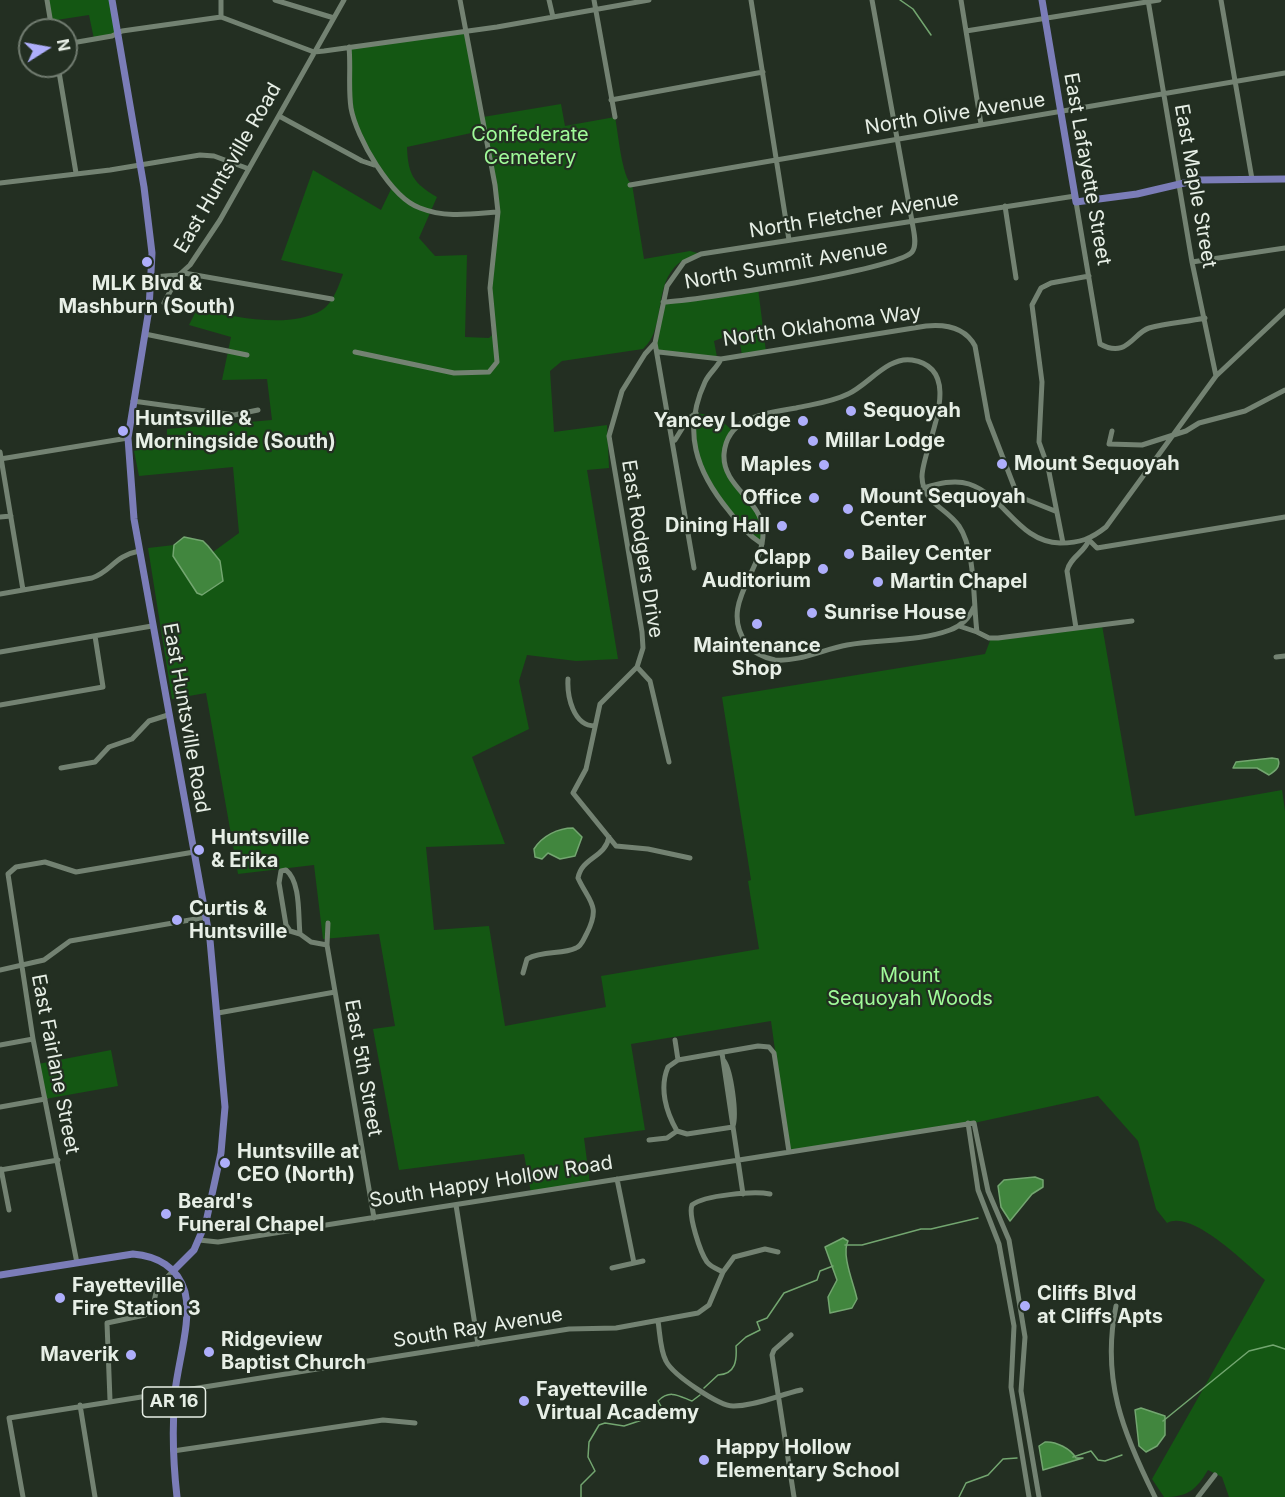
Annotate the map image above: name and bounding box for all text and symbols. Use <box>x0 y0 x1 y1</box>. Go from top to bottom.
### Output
north arrow <box>18 18 78 78</box>
text: N <box>53 37 75 53</box>
street label: East Lafayette Street <box>1058 71 1116 267</box>
street label: East Huntsville Road <box>169 79 287 257</box>
street label: North Olive Avenue <box>863 88 1047 140</box>
street label: East Maple Street <box>1169 102 1221 270</box>
park label: Confederate Cemetery <box>471 123 589 170</box>
street label: North Fletcher Avenue <box>747 187 961 243</box>
street label: North Summit Avenue <box>683 235 889 295</box>
marker: MLK Blvd & Mashburn (South) <box>140 255 154 269</box>
place label: MLK Blvd & Mashburn (South) <box>58 272 236 319</box>
street label: North Oklahoma Way <box>721 300 923 352</box>
place label: Sequoyah <box>863 399 961 423</box>
marker: Sequoyah <box>844 404 858 418</box>
place label: Huntsville & Morningside (South) <box>135 407 336 454</box>
place label: Yancey Lodge <box>654 409 791 433</box>
marker: Yancey Lodge <box>796 414 810 428</box>
marker: Huntsville & Morningside (South) <box>116 424 130 438</box>
place label: Millar Lodge <box>825 429 945 453</box>
marker: Millar Lodge <box>806 434 820 448</box>
place label: Mount Sequoyah <box>1014 452 1180 476</box>
place label: Maples <box>741 453 812 477</box>
marker: Mount Sequoyah <box>995 457 1009 471</box>
street label: East Rodgers Drive <box>616 458 668 640</box>
marker: Maples <box>817 458 831 472</box>
place label: Mount Sequoyah Center <box>860 485 1026 532</box>
place label: Office <box>742 486 802 510</box>
marker: Office <box>807 491 821 505</box>
marker: Mount Sequoyah Center <box>841 502 855 516</box>
place label: Dining Hall <box>665 514 770 538</box>
marker: Dining Hall <box>775 519 789 533</box>
place label: Bailey Center <box>861 542 991 566</box>
place label: Clapp Auditorium <box>702 546 811 593</box>
marker: Bailey Center <box>842 547 856 561</box>
marker: Clapp Auditorium <box>816 562 830 576</box>
place label: Martin Chapel <box>890 570 1028 594</box>
marker: Martin Chapel <box>871 575 885 589</box>
place label: Sunrise House <box>824 601 966 625</box>
marker: Sunrise House <box>805 606 819 620</box>
marker: Maintenance Shop <box>750 617 764 631</box>
street label: East Huntsville Road <box>157 621 215 815</box>
place label: Maintenance Shop <box>693 634 821 681</box>
place label: Huntsville & Erika <box>211 826 309 873</box>
marker: Huntsville & Erika <box>192 843 206 857</box>
place label: Curtis & Huntsville <box>189 897 287 944</box>
marker: Curtis & Huntsville <box>170 913 184 927</box>
park label: Mount Sequoyah Woods <box>827 964 993 1011</box>
street label: East Fairlane Street <box>26 972 84 1156</box>
street label: East 5th Street <box>339 998 387 1138</box>
place label: Huntsville at CEO (North) <box>237 1140 359 1187</box>
street label: South Happy Hollow Road <box>368 1151 614 1213</box>
marker: Huntsville at CEO (North) <box>218 1156 232 1170</box>
place label: Beard's Funeral Chapel <box>178 1190 324 1237</box>
marker: Beard's Funeral Chapel <box>159 1207 173 1221</box>
place label: Fayetteville Fire Station 3 <box>72 1274 201 1321</box>
place label: Cliffs Blvd at Cliffs Apts <box>1037 1282 1163 1329</box>
marker: Fayetteville Fire Station 3 <box>53 1291 67 1305</box>
marker: Cliffs Blvd at Cliffs Apts <box>1018 1299 1032 1313</box>
street label: South Ray Avenue <box>391 1303 565 1353</box>
place label: Ridgeview Baptist Church <box>221 1328 366 1375</box>
place label: Maverik <box>40 1343 119 1367</box>
marker: Ridgeview Baptist Church <box>202 1345 216 1359</box>
marker: Maverik <box>124 1348 138 1362</box>
place label: Fayetteville Virtual Academy <box>536 1378 699 1425</box>
road number: AR 16 <box>142 1387 206 1417</box>
marker: Fayetteville Virtual Academy <box>517 1394 531 1408</box>
place label: Happy Hollow Elementary School <box>716 1436 900 1483</box>
marker: Happy Hollow Elementary School <box>697 1453 711 1467</box>

